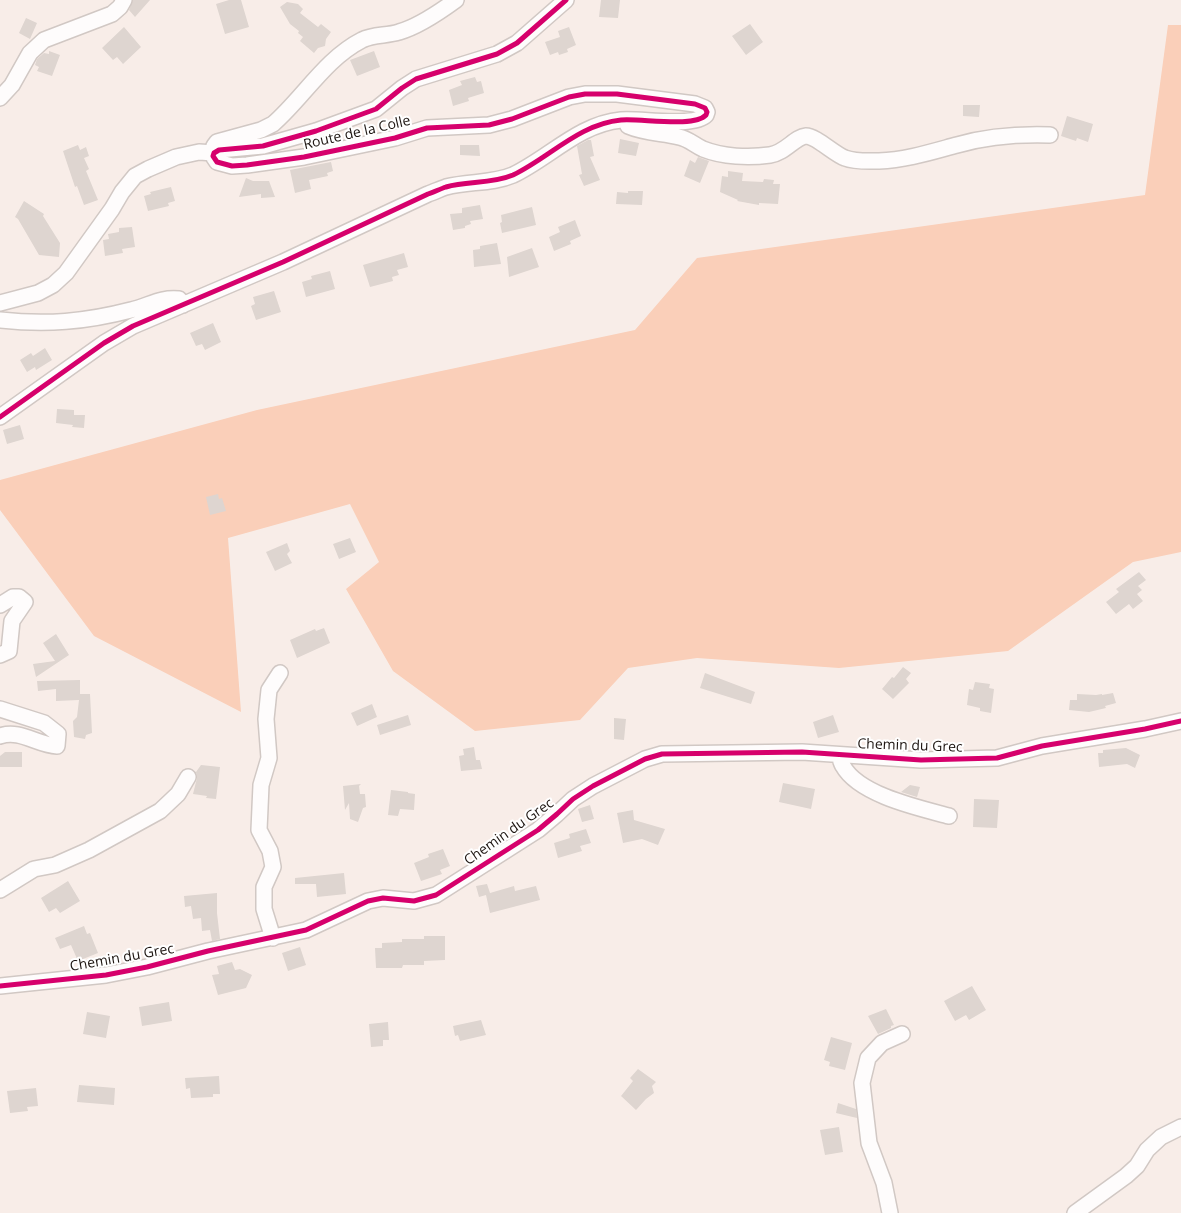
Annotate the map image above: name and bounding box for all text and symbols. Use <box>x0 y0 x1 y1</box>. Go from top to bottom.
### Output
street label: Route de la Colle <box>302 113 412 153</box>
street label: Chemin du Grec <box>857 736 963 756</box>
street label: Chemin du Grec <box>461 795 557 869</box>
street label: Chemin du Grec <box>69 941 175 975</box>

